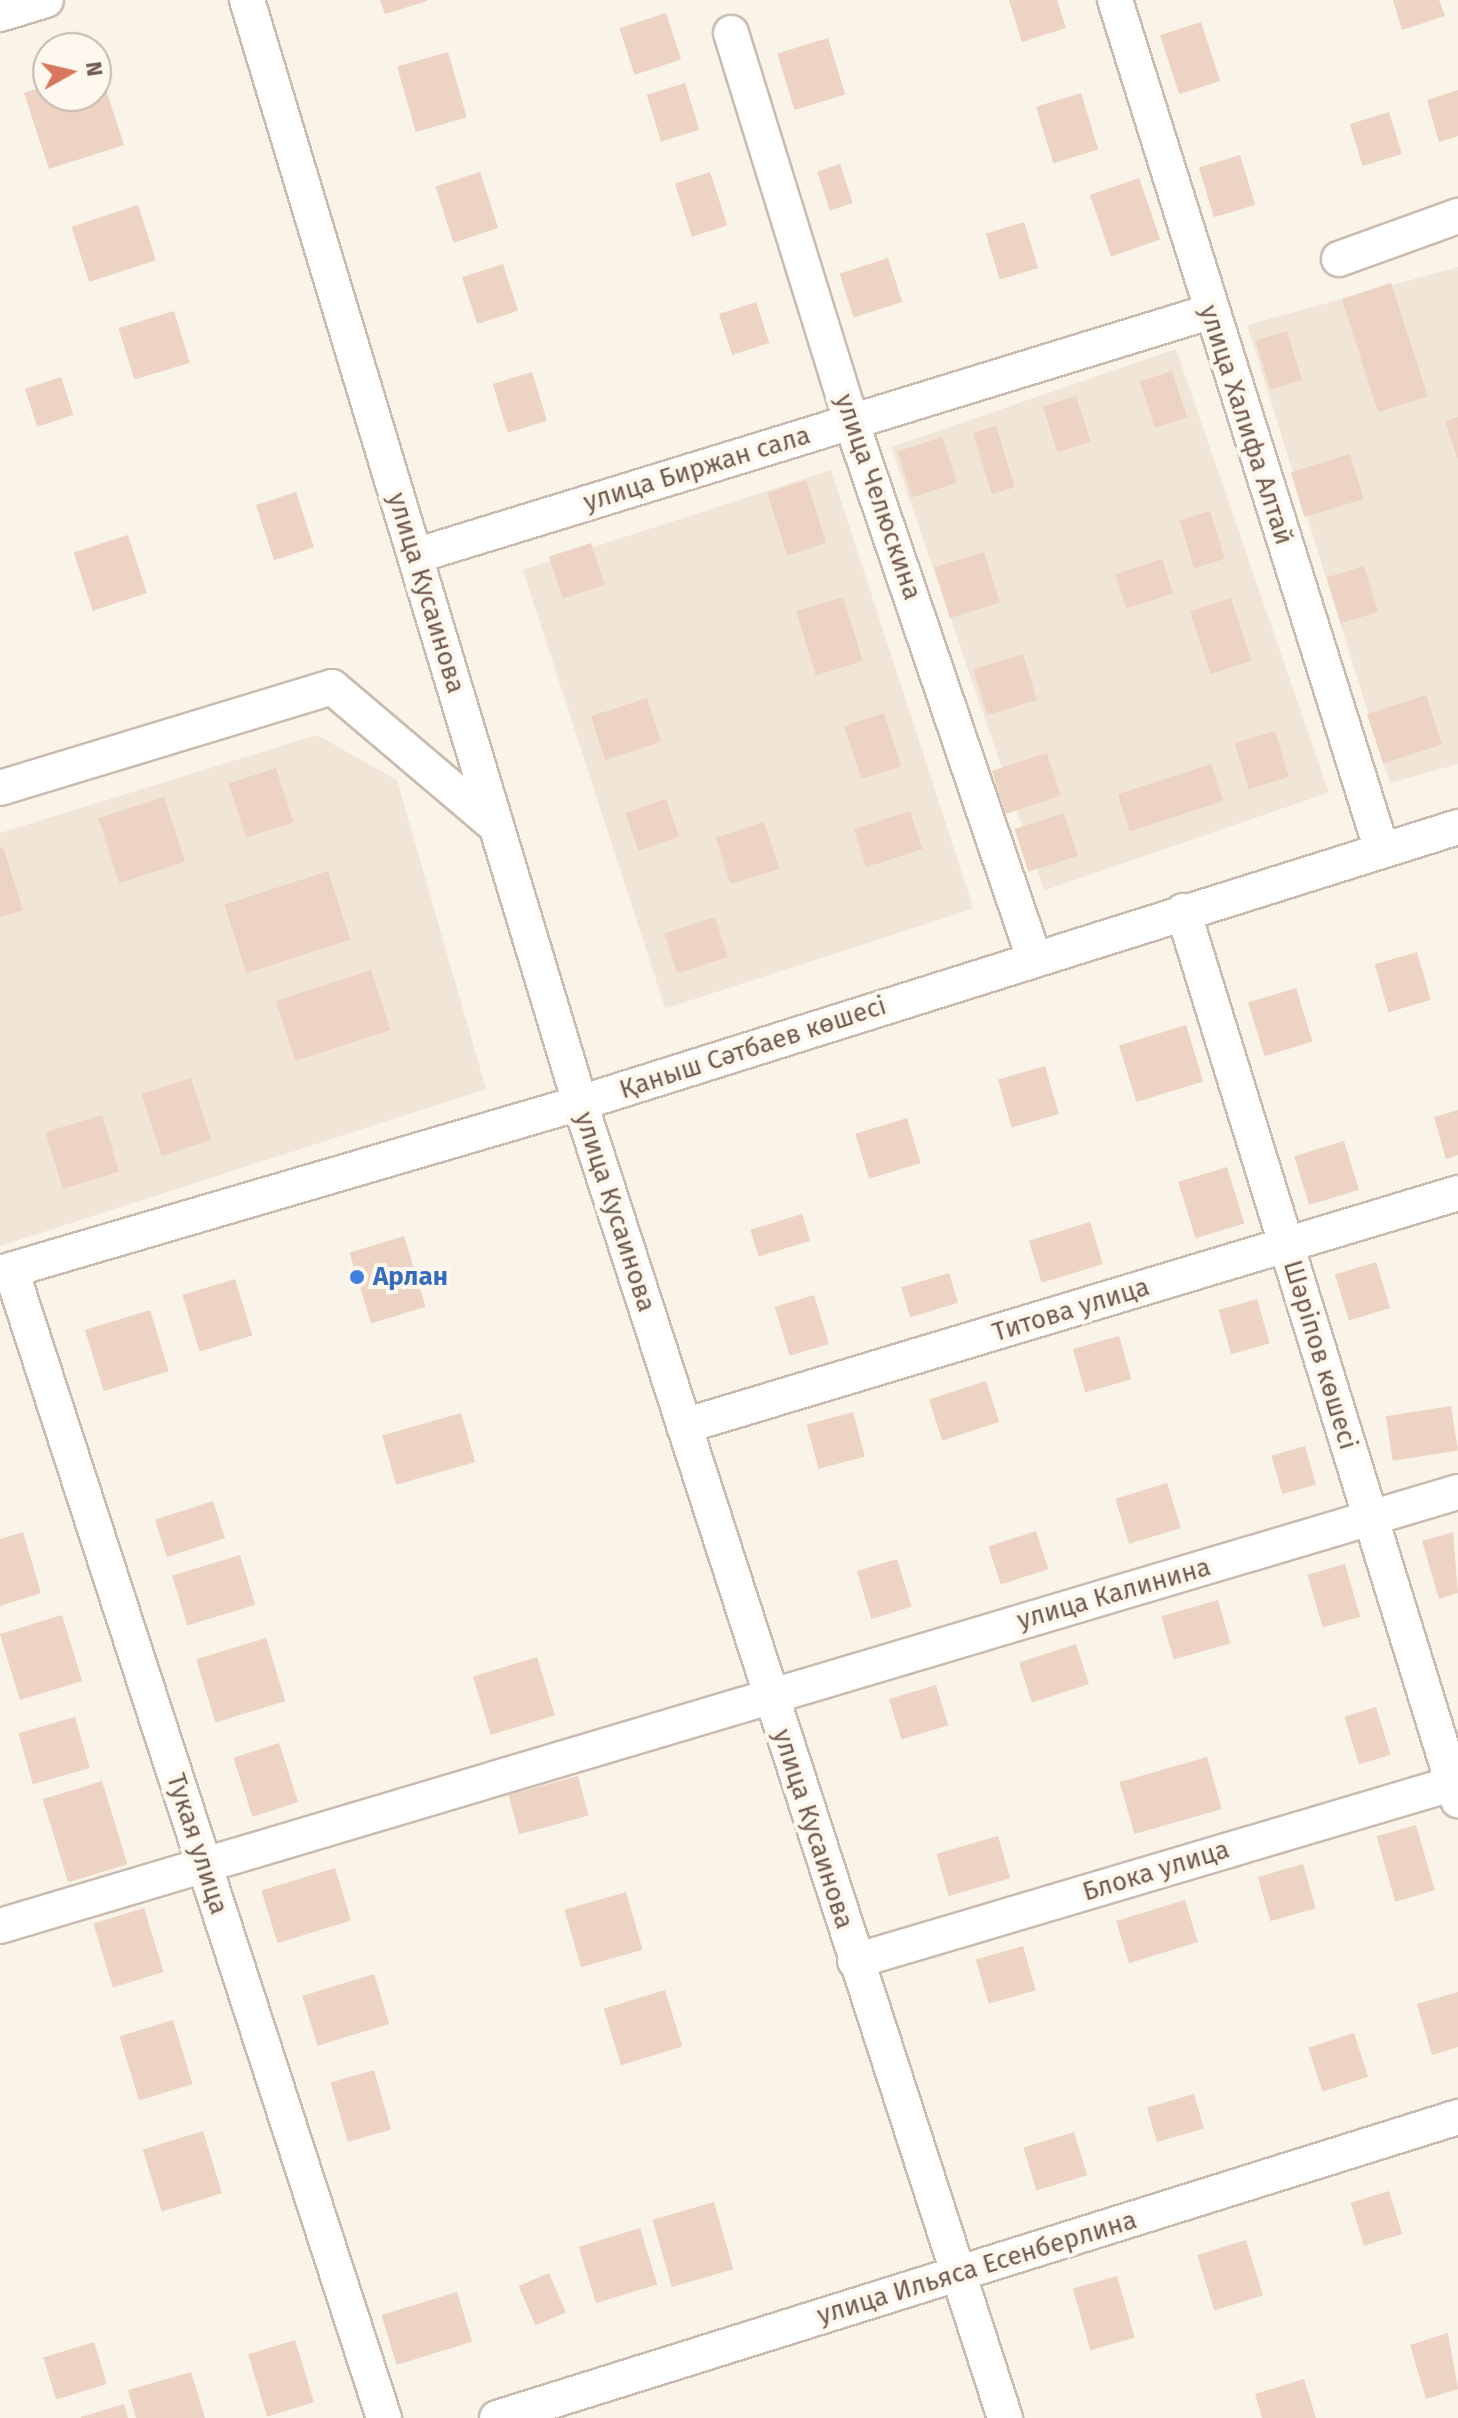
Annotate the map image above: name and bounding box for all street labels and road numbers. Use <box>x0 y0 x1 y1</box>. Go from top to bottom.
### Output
street label: улица Халифа Алтай <box>1193 301 1299 549</box>
street label: улица Челюскина <box>828 390 928 604</box>
street label: улица Биржан сала <box>580 420 814 518</box>
street label: улица Кусаинова <box>381 489 471 697</box>
street label: Қаныш Сәтбаев көшесі <box>616 990 890 1106</box>
street label: улица Кусаинова <box>568 1108 662 1316</box>
street label: Шәріпов көшесі <box>1276 1257 1364 1453</box>
street label: Титова улица <box>989 1271 1153 1349</box>
street label: улица Калинина <box>1014 1551 1214 1637</box>
street label: улица Кусаинова <box>766 1725 860 1933</box>
street label: Тукая улица <box>160 1770 234 1918</box>
street label: Блока улица <box>1079 1834 1233 1908</box>
street label: улица Ильяса Есенберлина <box>814 2204 1140 2332</box>

